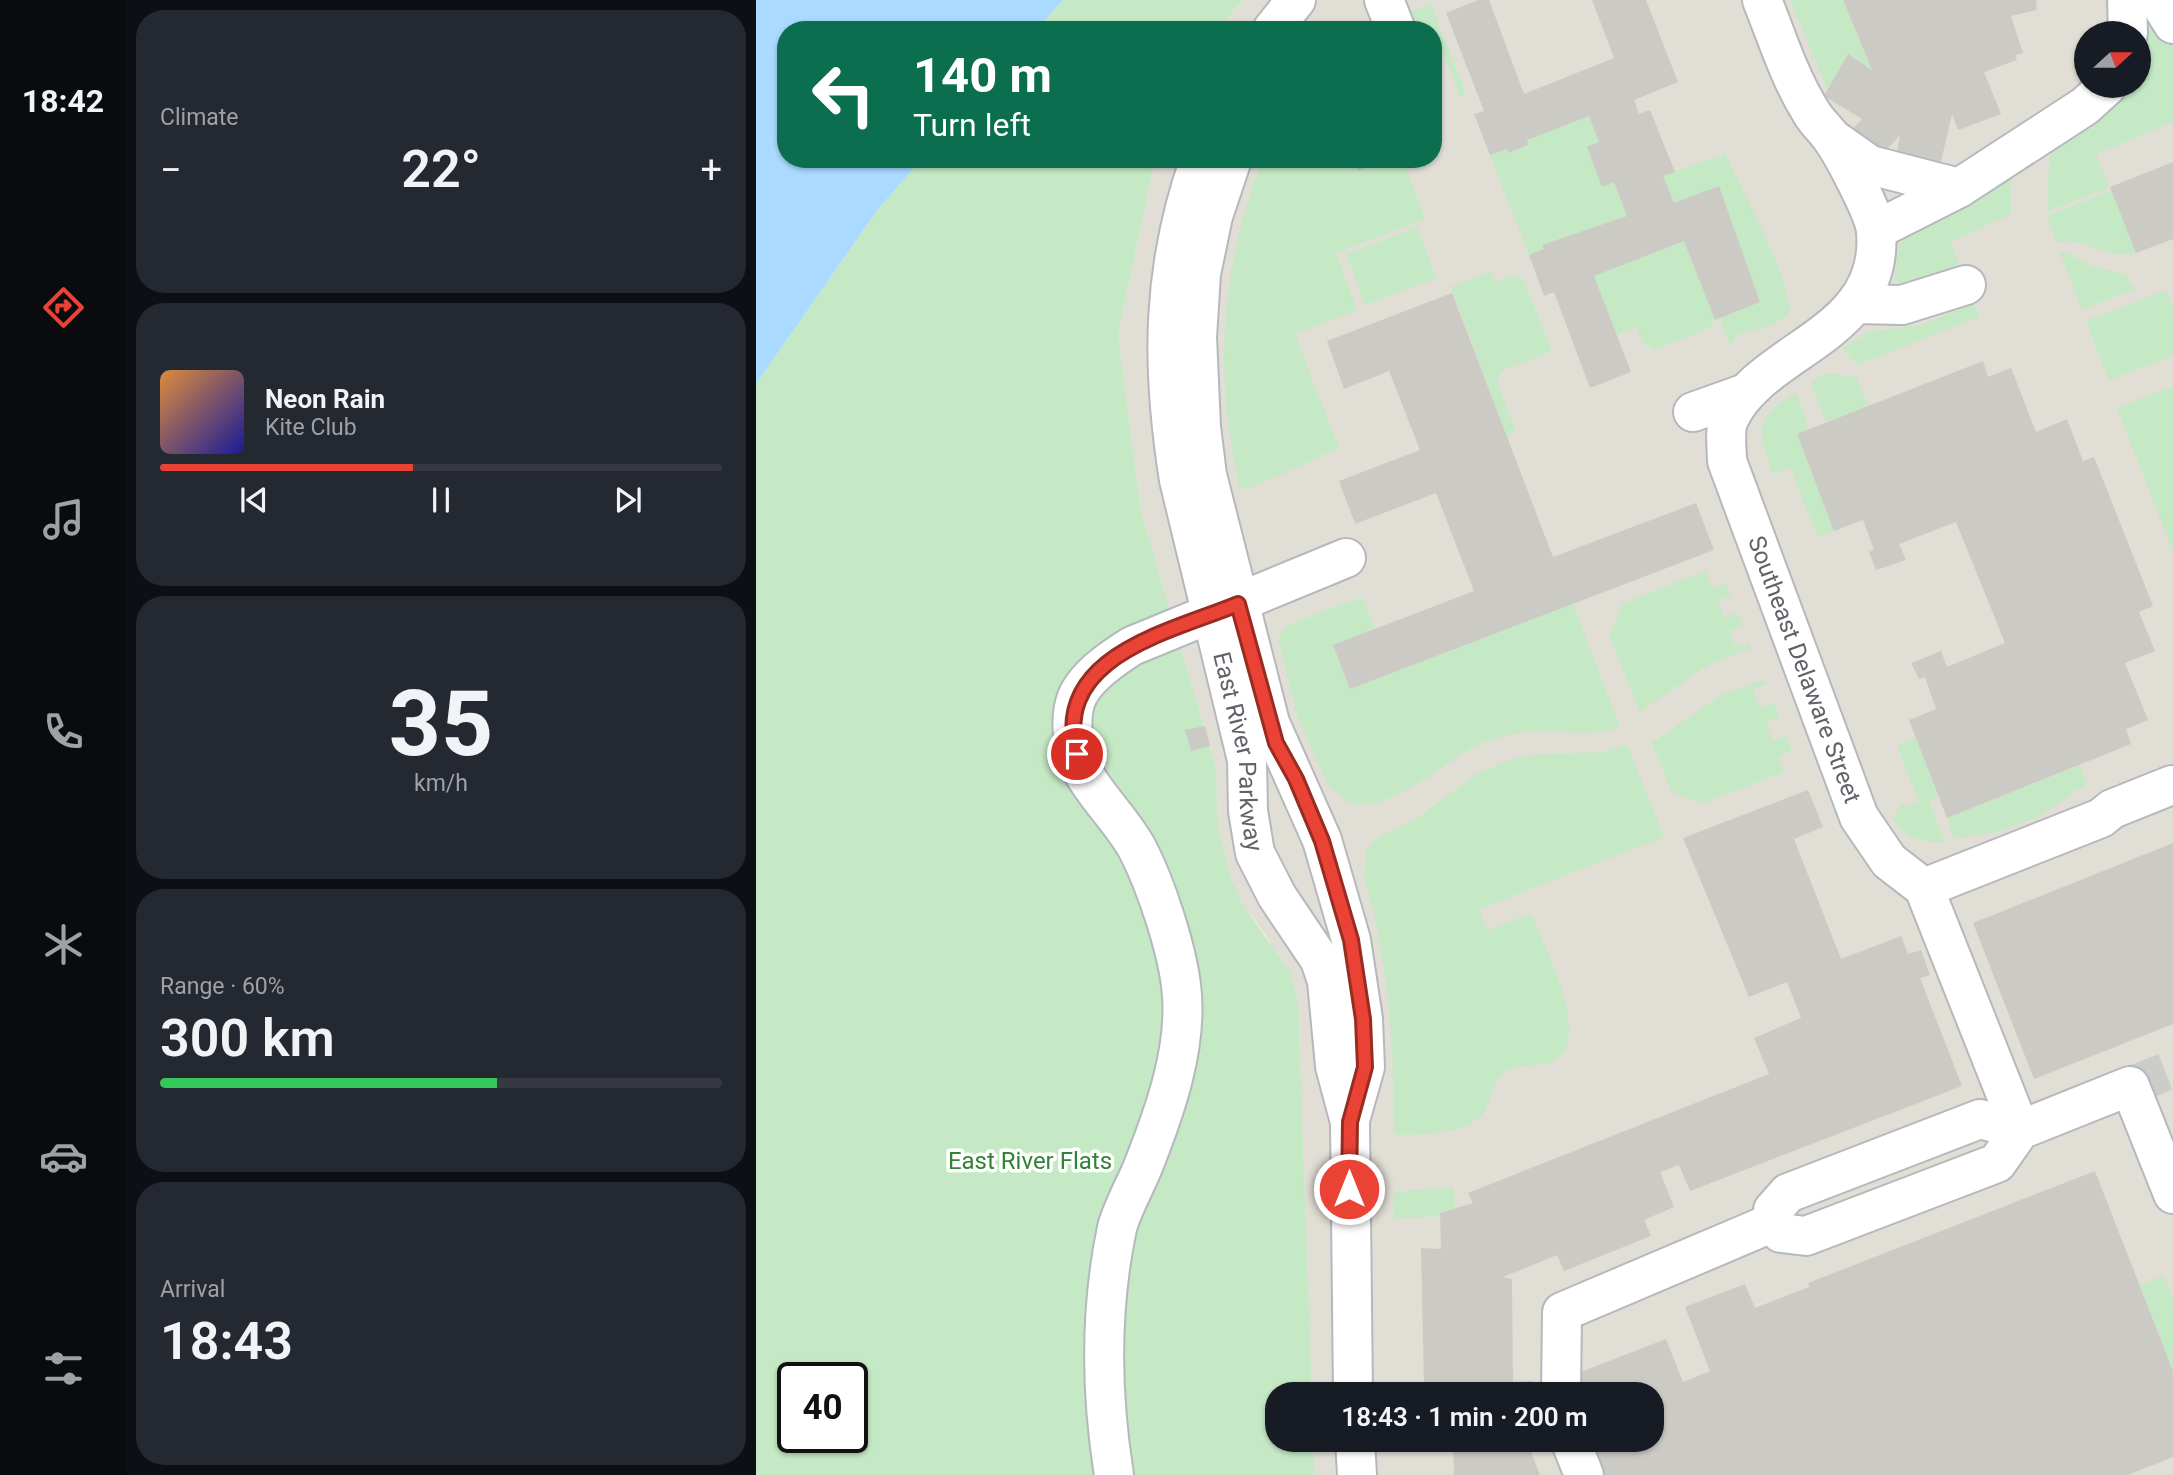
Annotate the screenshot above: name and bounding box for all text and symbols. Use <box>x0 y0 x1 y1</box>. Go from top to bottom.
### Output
north arrow <box>2074 21 2151 98</box>
map controls <box>2074 21 2151 98</box>
text: 140 m <box>913 47 1052 104</box>
icon: left <box>798 49 889 140</box>
text: 18:42 <box>22 82 104 120</box>
text: Climate <box>160 104 239 131</box>
text: Turn left <box>913 106 1031 144</box>
text: 22° <box>401 139 481 200</box>
text: − <box>160 148 182 192</box>
text: + <box>700 148 722 192</box>
icon: directions <box>39 283 88 332</box>
text: Neon Rain <box>265 384 385 414</box>
text: Kite Club <box>265 414 357 441</box>
icon: previous <box>235 481 273 519</box>
icon: pause <box>422 481 460 519</box>
icon: next <box>609 481 647 519</box>
icon: music <box>39 495 88 544</box>
street label: Southeast Delaware Street <box>1742 532 1867 807</box>
street label: East River Parkway <box>1207 649 1269 854</box>
text: 35 <box>389 671 493 777</box>
icon: phone <box>39 707 88 756</box>
pin <box>1047 724 1107 784</box>
icon: arrive <box>1058 735 1096 773</box>
text: km/h <box>414 770 468 797</box>
icon: climate <box>39 920 88 969</box>
text: Range · 60% <box>160 973 285 1000</box>
text: 300 km <box>160 1008 335 1069</box>
icon: car <box>39 1132 88 1181</box>
park label: East River Flats <box>948 1147 1112 1175</box>
position arrow <box>1312 1152 1386 1226</box>
text: Arrival <box>160 1276 225 1303</box>
text: 18:43 <box>160 1311 293 1372</box>
icon: filters <box>39 1344 88 1393</box>
speed limit sign: 40 <box>777 1362 868 1453</box>
text: 18:43 · 1 min · 200 m <box>1341 1402 1588 1432</box>

